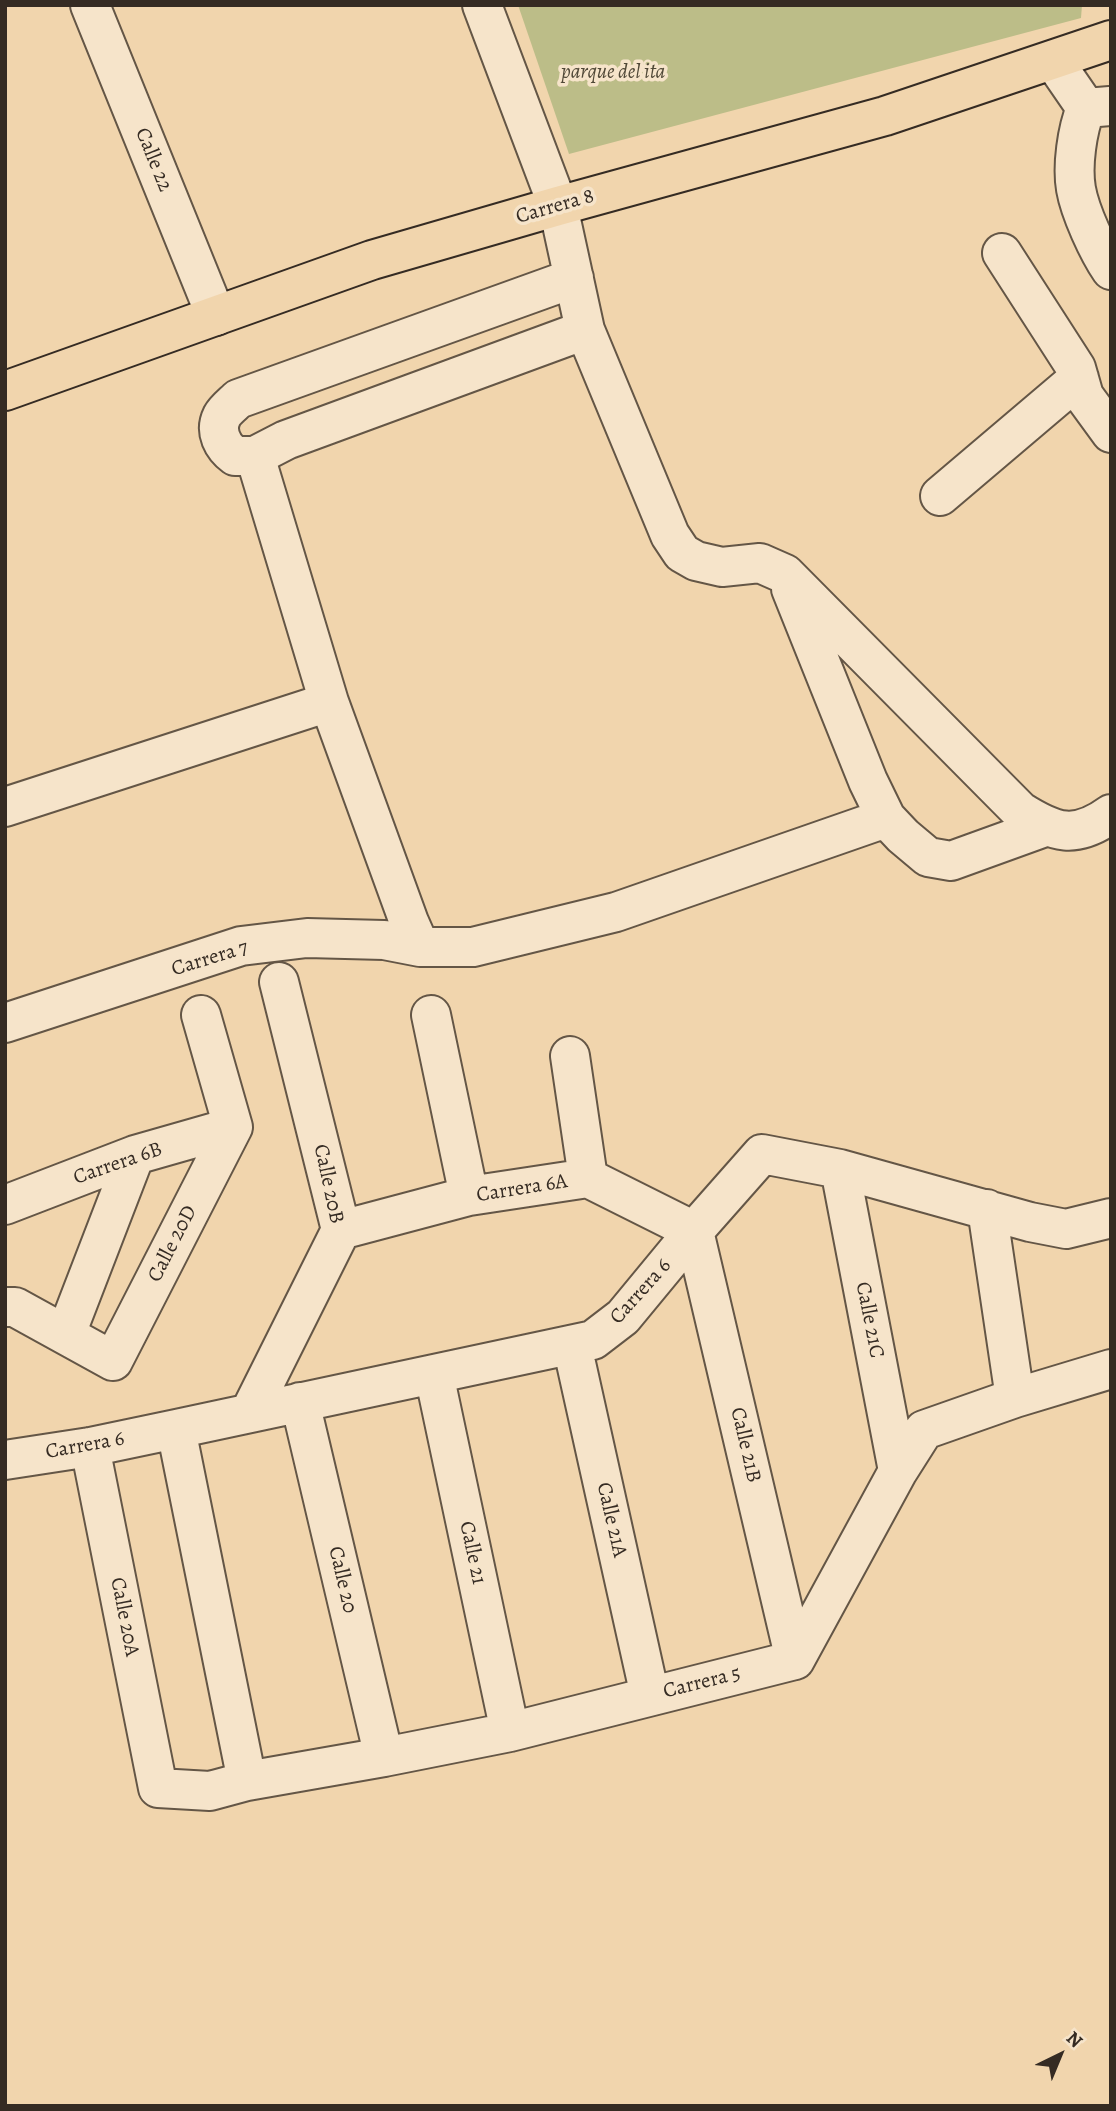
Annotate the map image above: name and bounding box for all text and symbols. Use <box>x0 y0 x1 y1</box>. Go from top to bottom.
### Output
park label: parque del ita <box>561 60 665 86</box>
street label: Calle 22 <box>129 124 177 196</box>
street label: Carrera 8 <box>513 184 597 230</box>
street label: Carrera 7 <box>169 935 251 983</box>
street label: Carrera 6B <box>70 1137 166 1191</box>
street label: Calle 20B <box>307 1142 349 1226</box>
street label: Carrera 6A <box>475 1169 569 1209</box>
street label: Calle 20D <box>143 1201 203 1287</box>
street label: Carrera 6 <box>605 1254 677 1330</box>
street label: Calle 21C <box>849 1280 889 1360</box>
street label: Calle 21B <box>724 1405 766 1485</box>
street label: Carrera 6 <box>44 1427 126 1465</box>
street label: Calle 21A <box>590 1480 632 1560</box>
street label: Calle 21 <box>453 1519 491 1587</box>
street label: Calle 20 <box>322 1544 362 1616</box>
street label: Calle 20A <box>104 1575 144 1659</box>
street label: Carrera 5 <box>661 1661 743 1705</box>
north arrow <box>1025 2020 1095 2090</box>
text: N <box>1060 2025 1088 2054</box>

